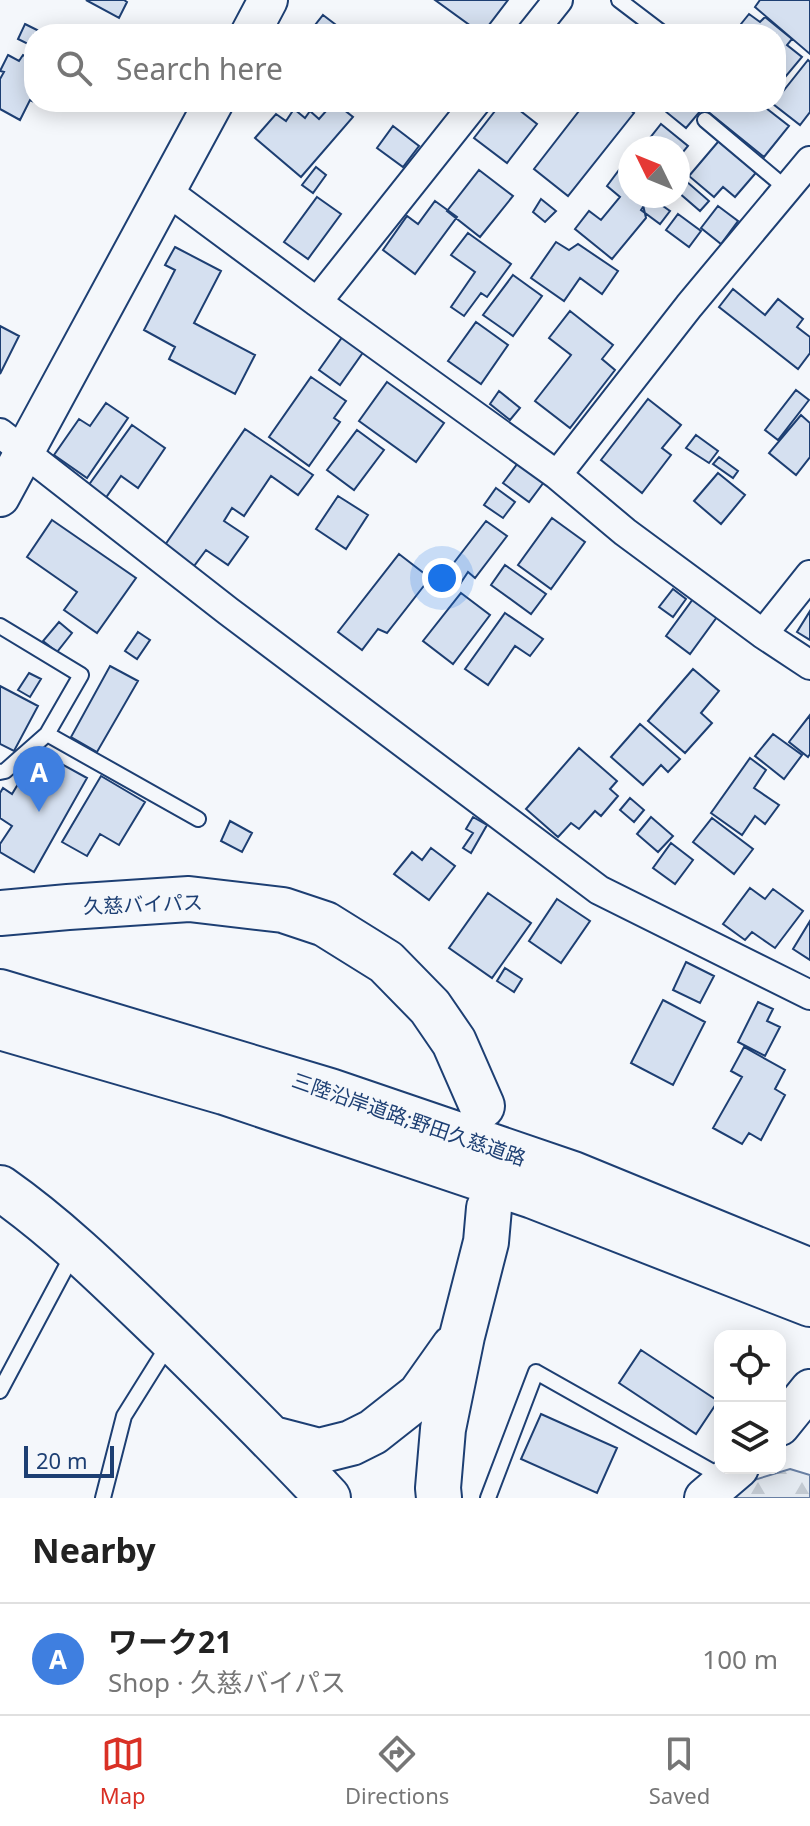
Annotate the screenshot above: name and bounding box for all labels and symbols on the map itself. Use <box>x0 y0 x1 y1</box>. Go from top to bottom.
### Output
north arrow <box>618 136 690 208</box>
your location <box>422 558 462 598</box>
pin: A <box>13 746 65 812</box>
street label: 久慈バイパス <box>83 888 203 920</box>
street label: 三陸沿岸道路;野田久慈道路 <box>289 1066 529 1172</box>
scale bar <box>24 1442 114 1478</box>

